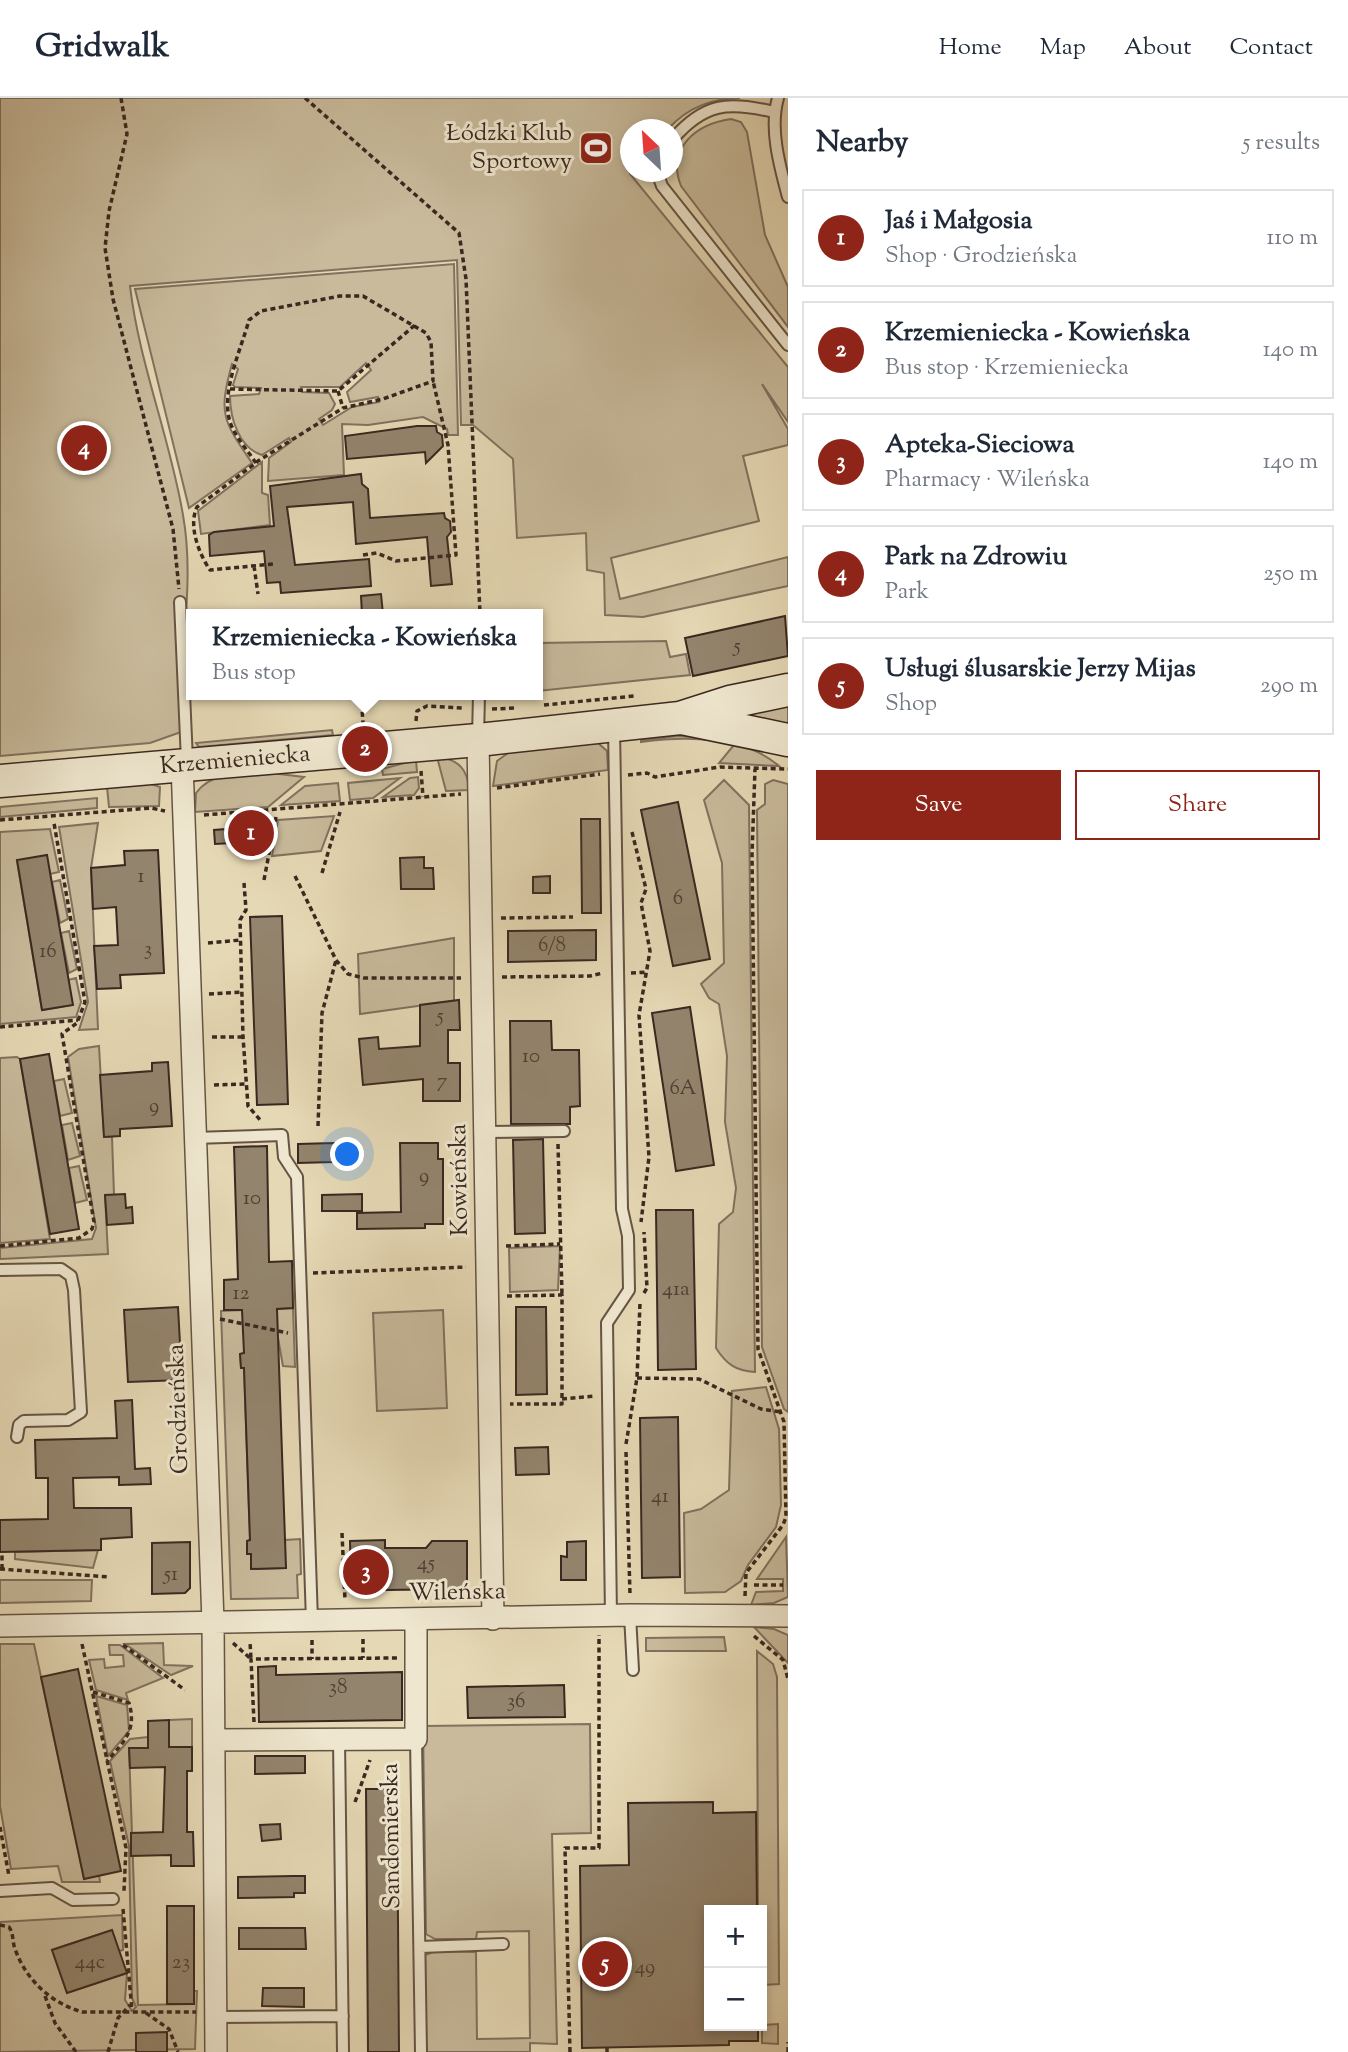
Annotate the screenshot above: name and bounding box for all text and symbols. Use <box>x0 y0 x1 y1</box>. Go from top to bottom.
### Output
text: Gridwalk <box>35 24 169 72</box>
text: Home <box>939 31 1002 65</box>
text: Map <box>1040 31 1086 65</box>
text: About <box>1124 31 1191 65</box>
text: Contact <box>1229 31 1313 65</box>
place label: Łódzki Klub Sportowy <box>446 117 572 179</box>
north arrow <box>620 119 683 182</box>
text: Nearby <box>816 122 908 165</box>
text: 5 results <box>1243 127 1320 160</box>
sports icon: Łódzki Klub Sportowy <box>577 129 615 167</box>
text: Jaś i Małgosia <box>885 203 1032 240</box>
text: 1 <box>837 222 845 255</box>
text: 110 m <box>1267 222 1318 255</box>
text: Shop · Grodzieńska <box>885 240 1077 273</box>
text: Krzemieniecka - Kowieńska <box>885 315 1190 352</box>
text: 2 <box>836 334 846 367</box>
text: 140 m <box>1263 334 1318 367</box>
text: Bus stop · Krzemieniecka <box>885 352 1129 385</box>
pin: 4 <box>61 422 107 474</box>
text: Apteka-Sieciowa <box>885 427 1074 464</box>
text: 3 <box>836 446 846 479</box>
text: 140 m <box>1263 446 1318 479</box>
text: Pharmacy · Wileńska <box>885 464 1090 497</box>
text: Park na Zdrowiu <box>885 539 1067 576</box>
text: 4 <box>835 558 847 591</box>
text: 250 m <box>1263 558 1318 591</box>
text: Park <box>885 576 929 609</box>
popup <box>186 609 543 700</box>
text: Krzemieniecka - Kowieńska <box>212 620 517 657</box>
house number: 5 <box>732 632 741 662</box>
text: Usługi ślusarskie Jerzy Mijas <box>885 651 1196 688</box>
text: Bus stop <box>212 657 296 690</box>
text: 5 <box>837 670 845 703</box>
text: 290 m <box>1260 670 1318 703</box>
text: Shop <box>885 688 937 721</box>
pin: 2 <box>342 723 388 775</box>
street label: Krzemieniecka <box>159 737 312 784</box>
button: Save <box>816 770 1061 840</box>
button: Share <box>1075 770 1320 840</box>
pin: 1 <box>228 807 274 859</box>
house number: 1 <box>137 862 145 892</box>
house number: 6 <box>673 884 683 914</box>
house number: 6/8 <box>538 931 566 961</box>
house number: 3 <box>144 935 152 965</box>
house number: 16 <box>39 937 57 967</box>
house number: 5 <box>435 1002 444 1032</box>
house number: 10 <box>522 1042 540 1072</box>
house number: 7 <box>437 1067 448 1097</box>
house number: 6A <box>669 1074 697 1104</box>
house number: 9 <box>149 1092 159 1122</box>
street label: Kowieńska <box>442 1124 478 1236</box>
your location <box>330 1137 364 1171</box>
house number: 9 <box>419 1162 429 1192</box>
house number: 10 <box>243 1184 261 1214</box>
house number: 41a <box>662 1275 690 1305</box>
house number: 12 <box>233 1279 250 1309</box>
street label: Grodzieńska <box>160 1343 198 1475</box>
house number: 41 <box>651 1482 669 1512</box>
pin: 3 <box>343 1546 389 1598</box>
house number: 45 <box>417 1549 435 1579</box>
house number: 51 <box>163 1560 178 1590</box>
street label: Wileńska <box>408 1575 506 1611</box>
house number: 38 <box>329 1673 347 1703</box>
house number: 36 <box>507 1687 525 1717</box>
street label: Sandomierska <box>374 1763 410 1909</box>
map controls <box>704 1905 767 2031</box>
button: + <box>704 1905 767 1968</box>
pin: 5 <box>582 1938 628 1990</box>
house number: 44c <box>75 1948 105 1978</box>
house number: 23 <box>172 1948 190 1978</box>
house number: 49 <box>635 1953 655 1983</box>
button: − <box>704 1968 767 2031</box>

